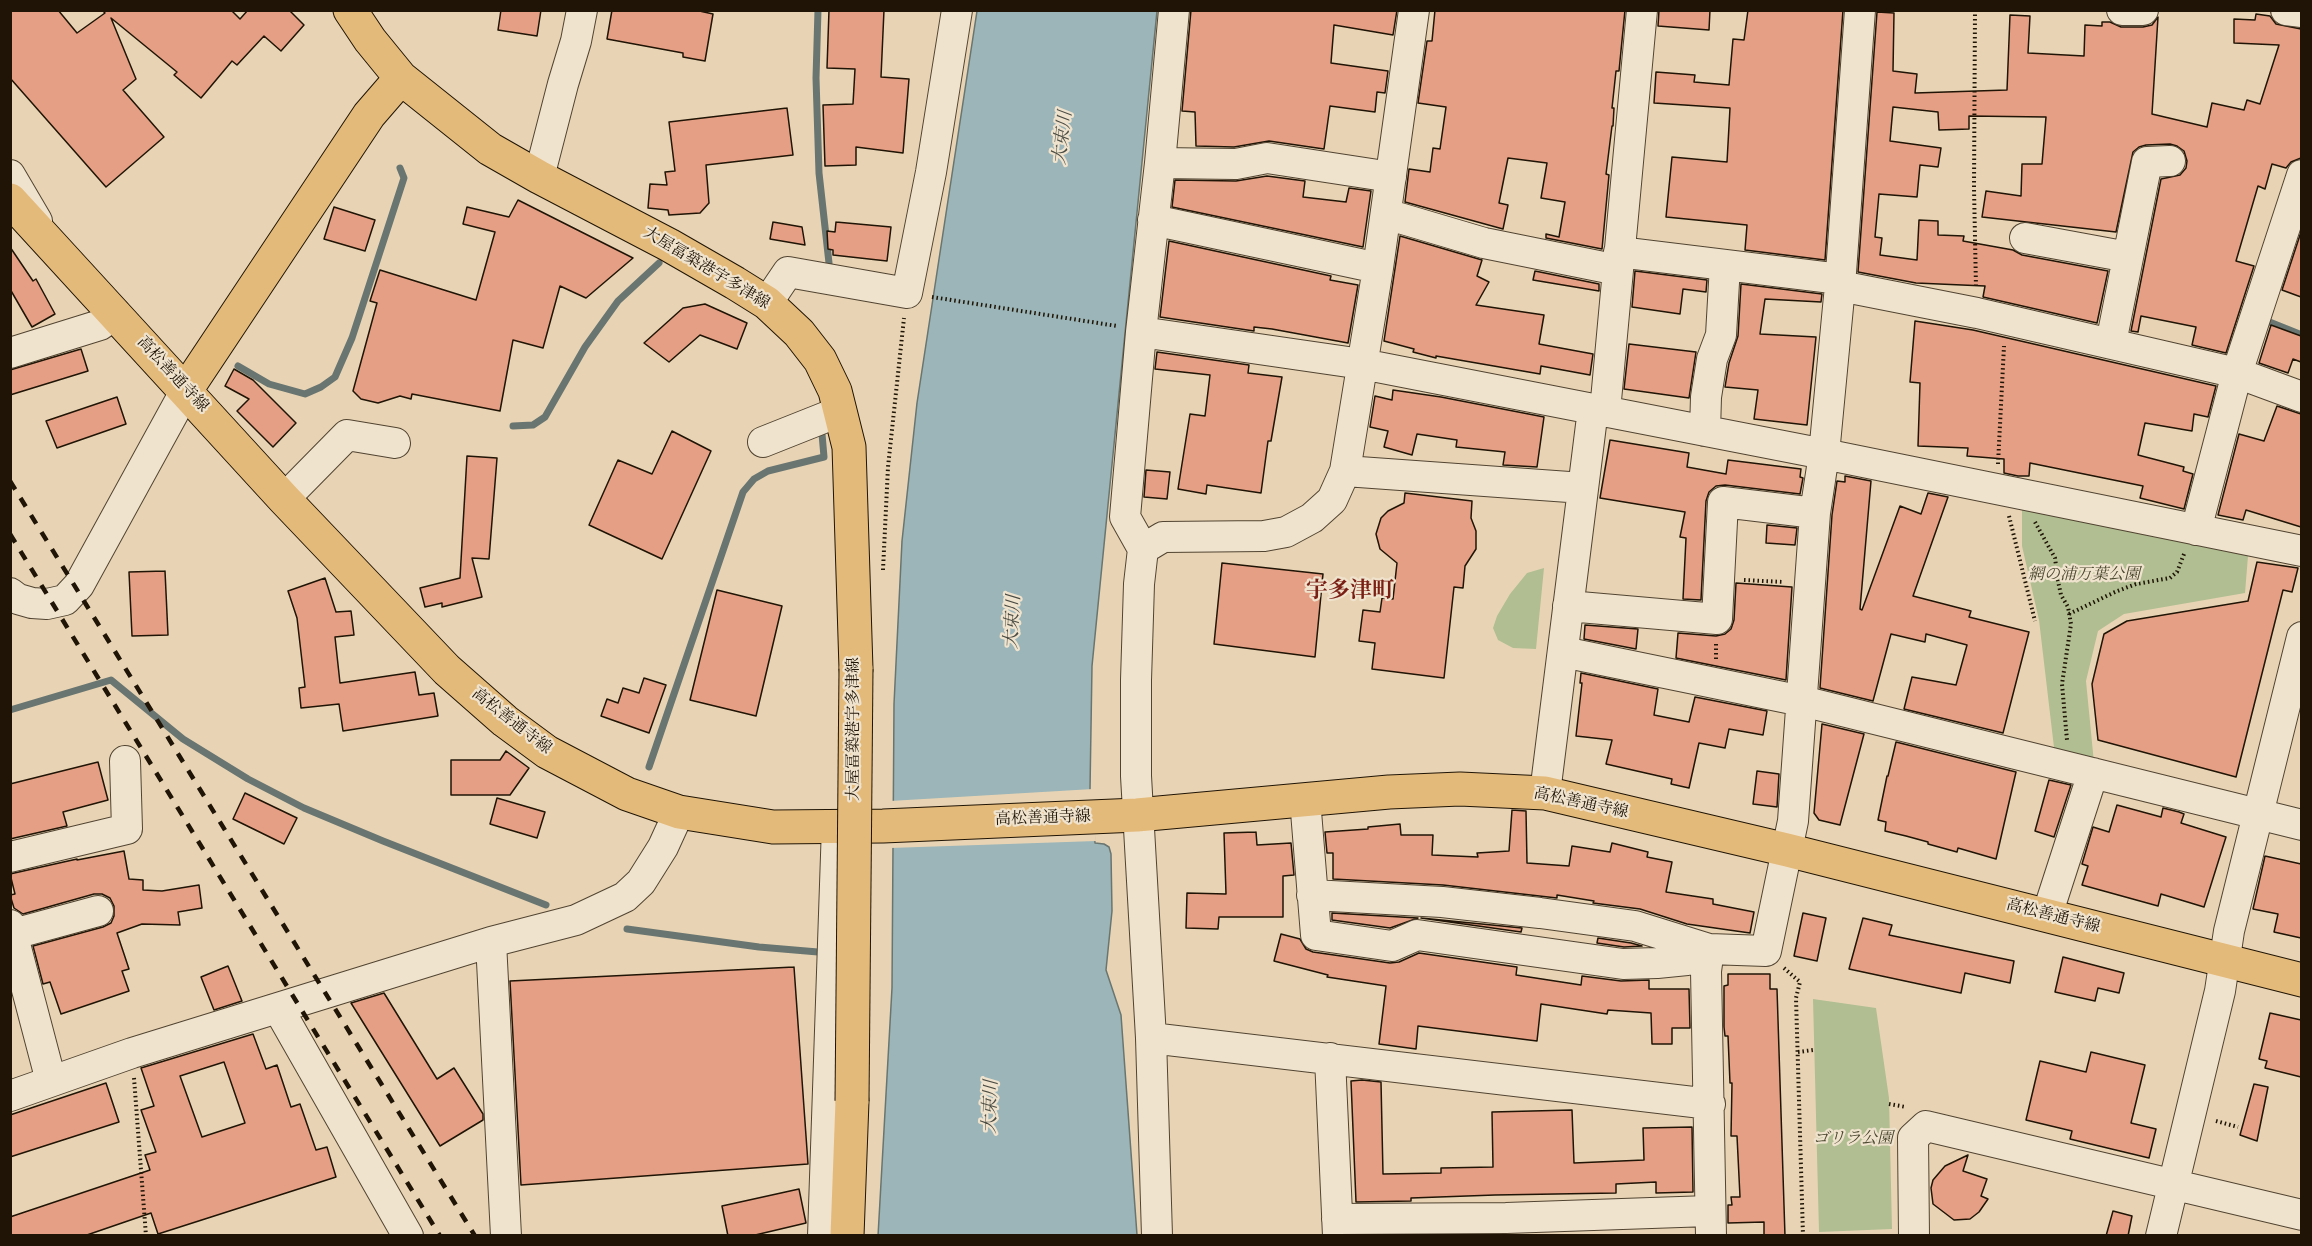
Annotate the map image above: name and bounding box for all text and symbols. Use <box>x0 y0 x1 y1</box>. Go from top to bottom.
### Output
water label: 大束川 <box>1050 110 1078 166</box>
street label: 大屋冨築港宇多津線 <box>639 224 773 314</box>
street label: 高松善通寺線 <box>132 333 212 417</box>
park label: 網の浦万葉公園 <box>2028 566 2140 586</box>
district label: 宇多津町 <box>1306 579 1394 605</box>
water label: 大束川 <box>1002 594 1026 650</box>
street label: 大屋冨築港宇多津線 <box>845 657 865 801</box>
street label: 高松善通寺線 <box>467 685 555 759</box>
street label: 高松善通寺線 <box>1532 785 1630 823</box>
street label: 高松善通寺線 <box>995 808 1091 830</box>
street label: 高松善通寺線 <box>2004 896 2102 938</box>
water label: 大束川 <box>980 1080 1004 1134</box>
park label: ゴリラ公園 <box>1813 1130 1893 1150</box>

